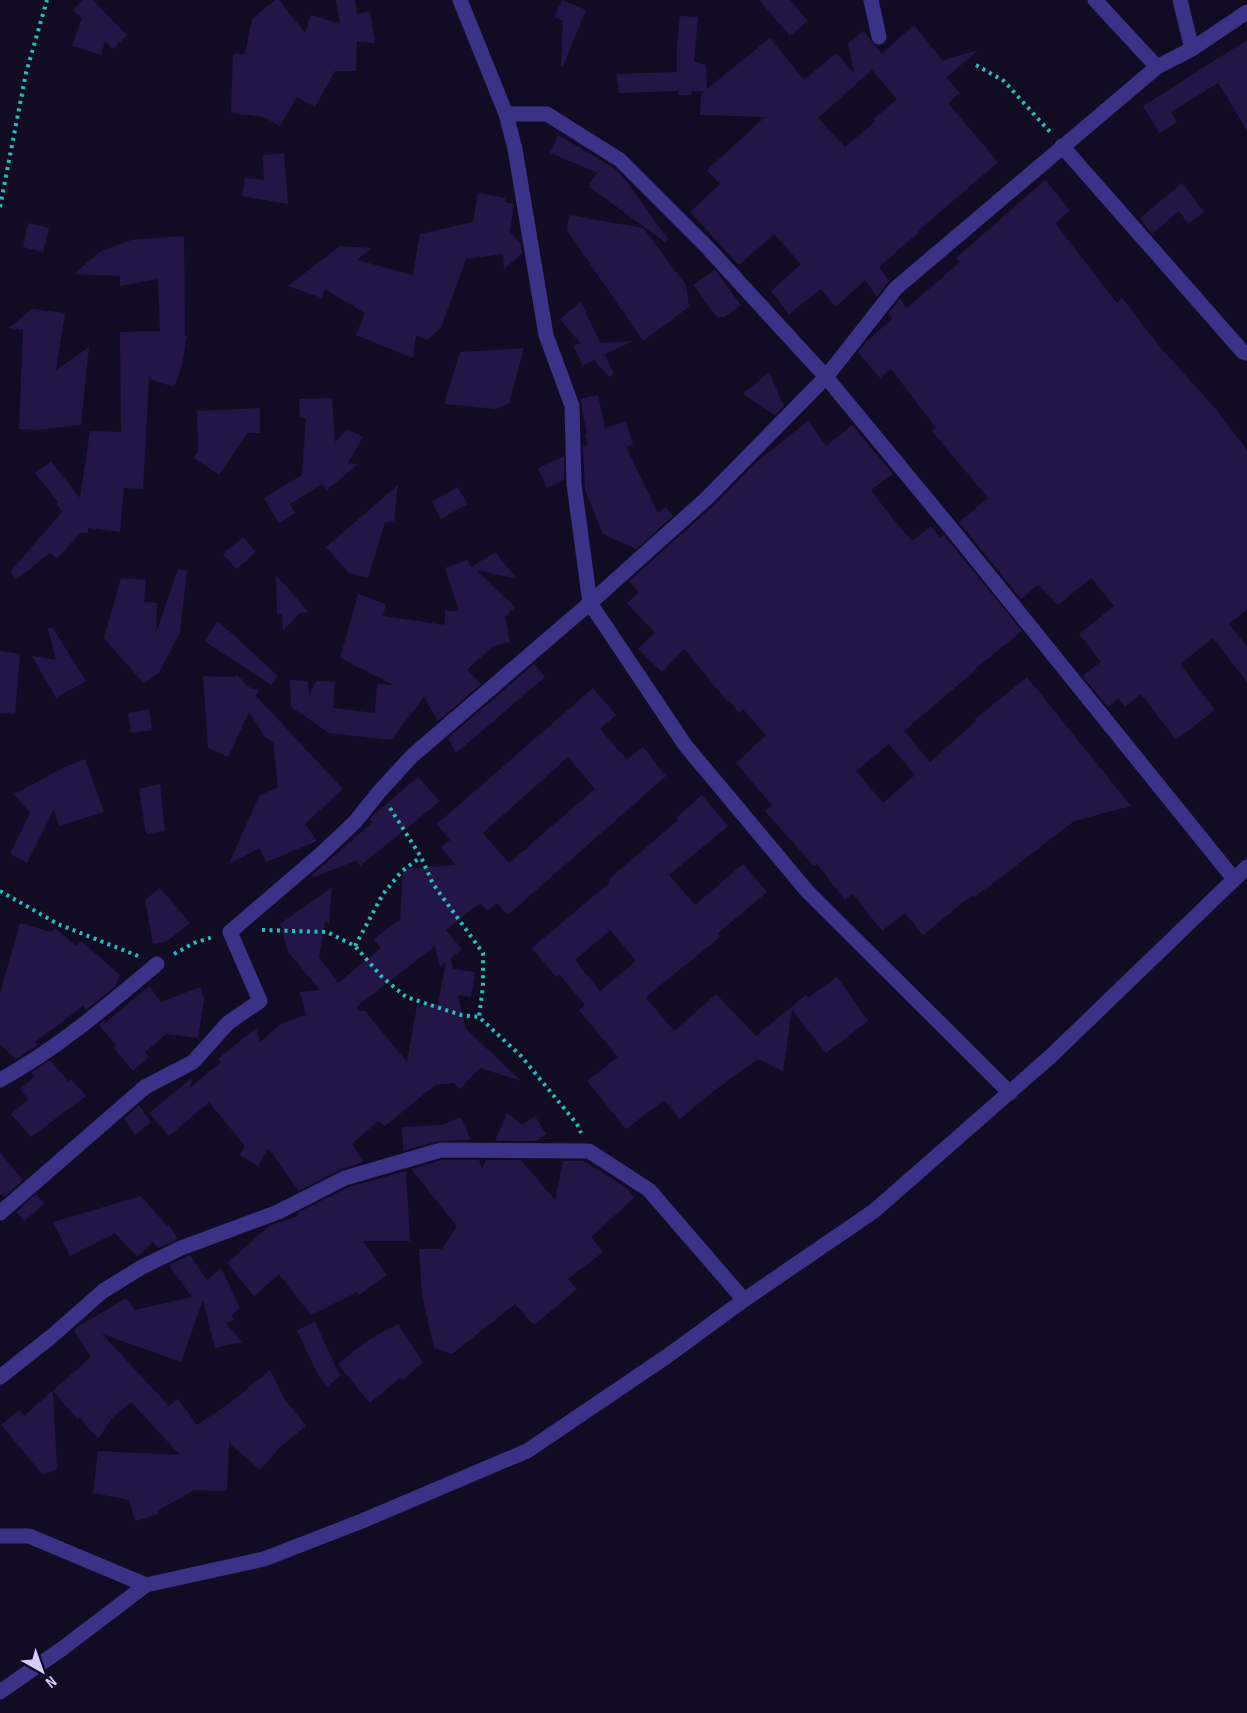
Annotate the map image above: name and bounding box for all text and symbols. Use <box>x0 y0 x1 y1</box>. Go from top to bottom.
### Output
north arrow <box>12 1641 72 1701</box>
text: N <box>41 1671 60 1691</box>

